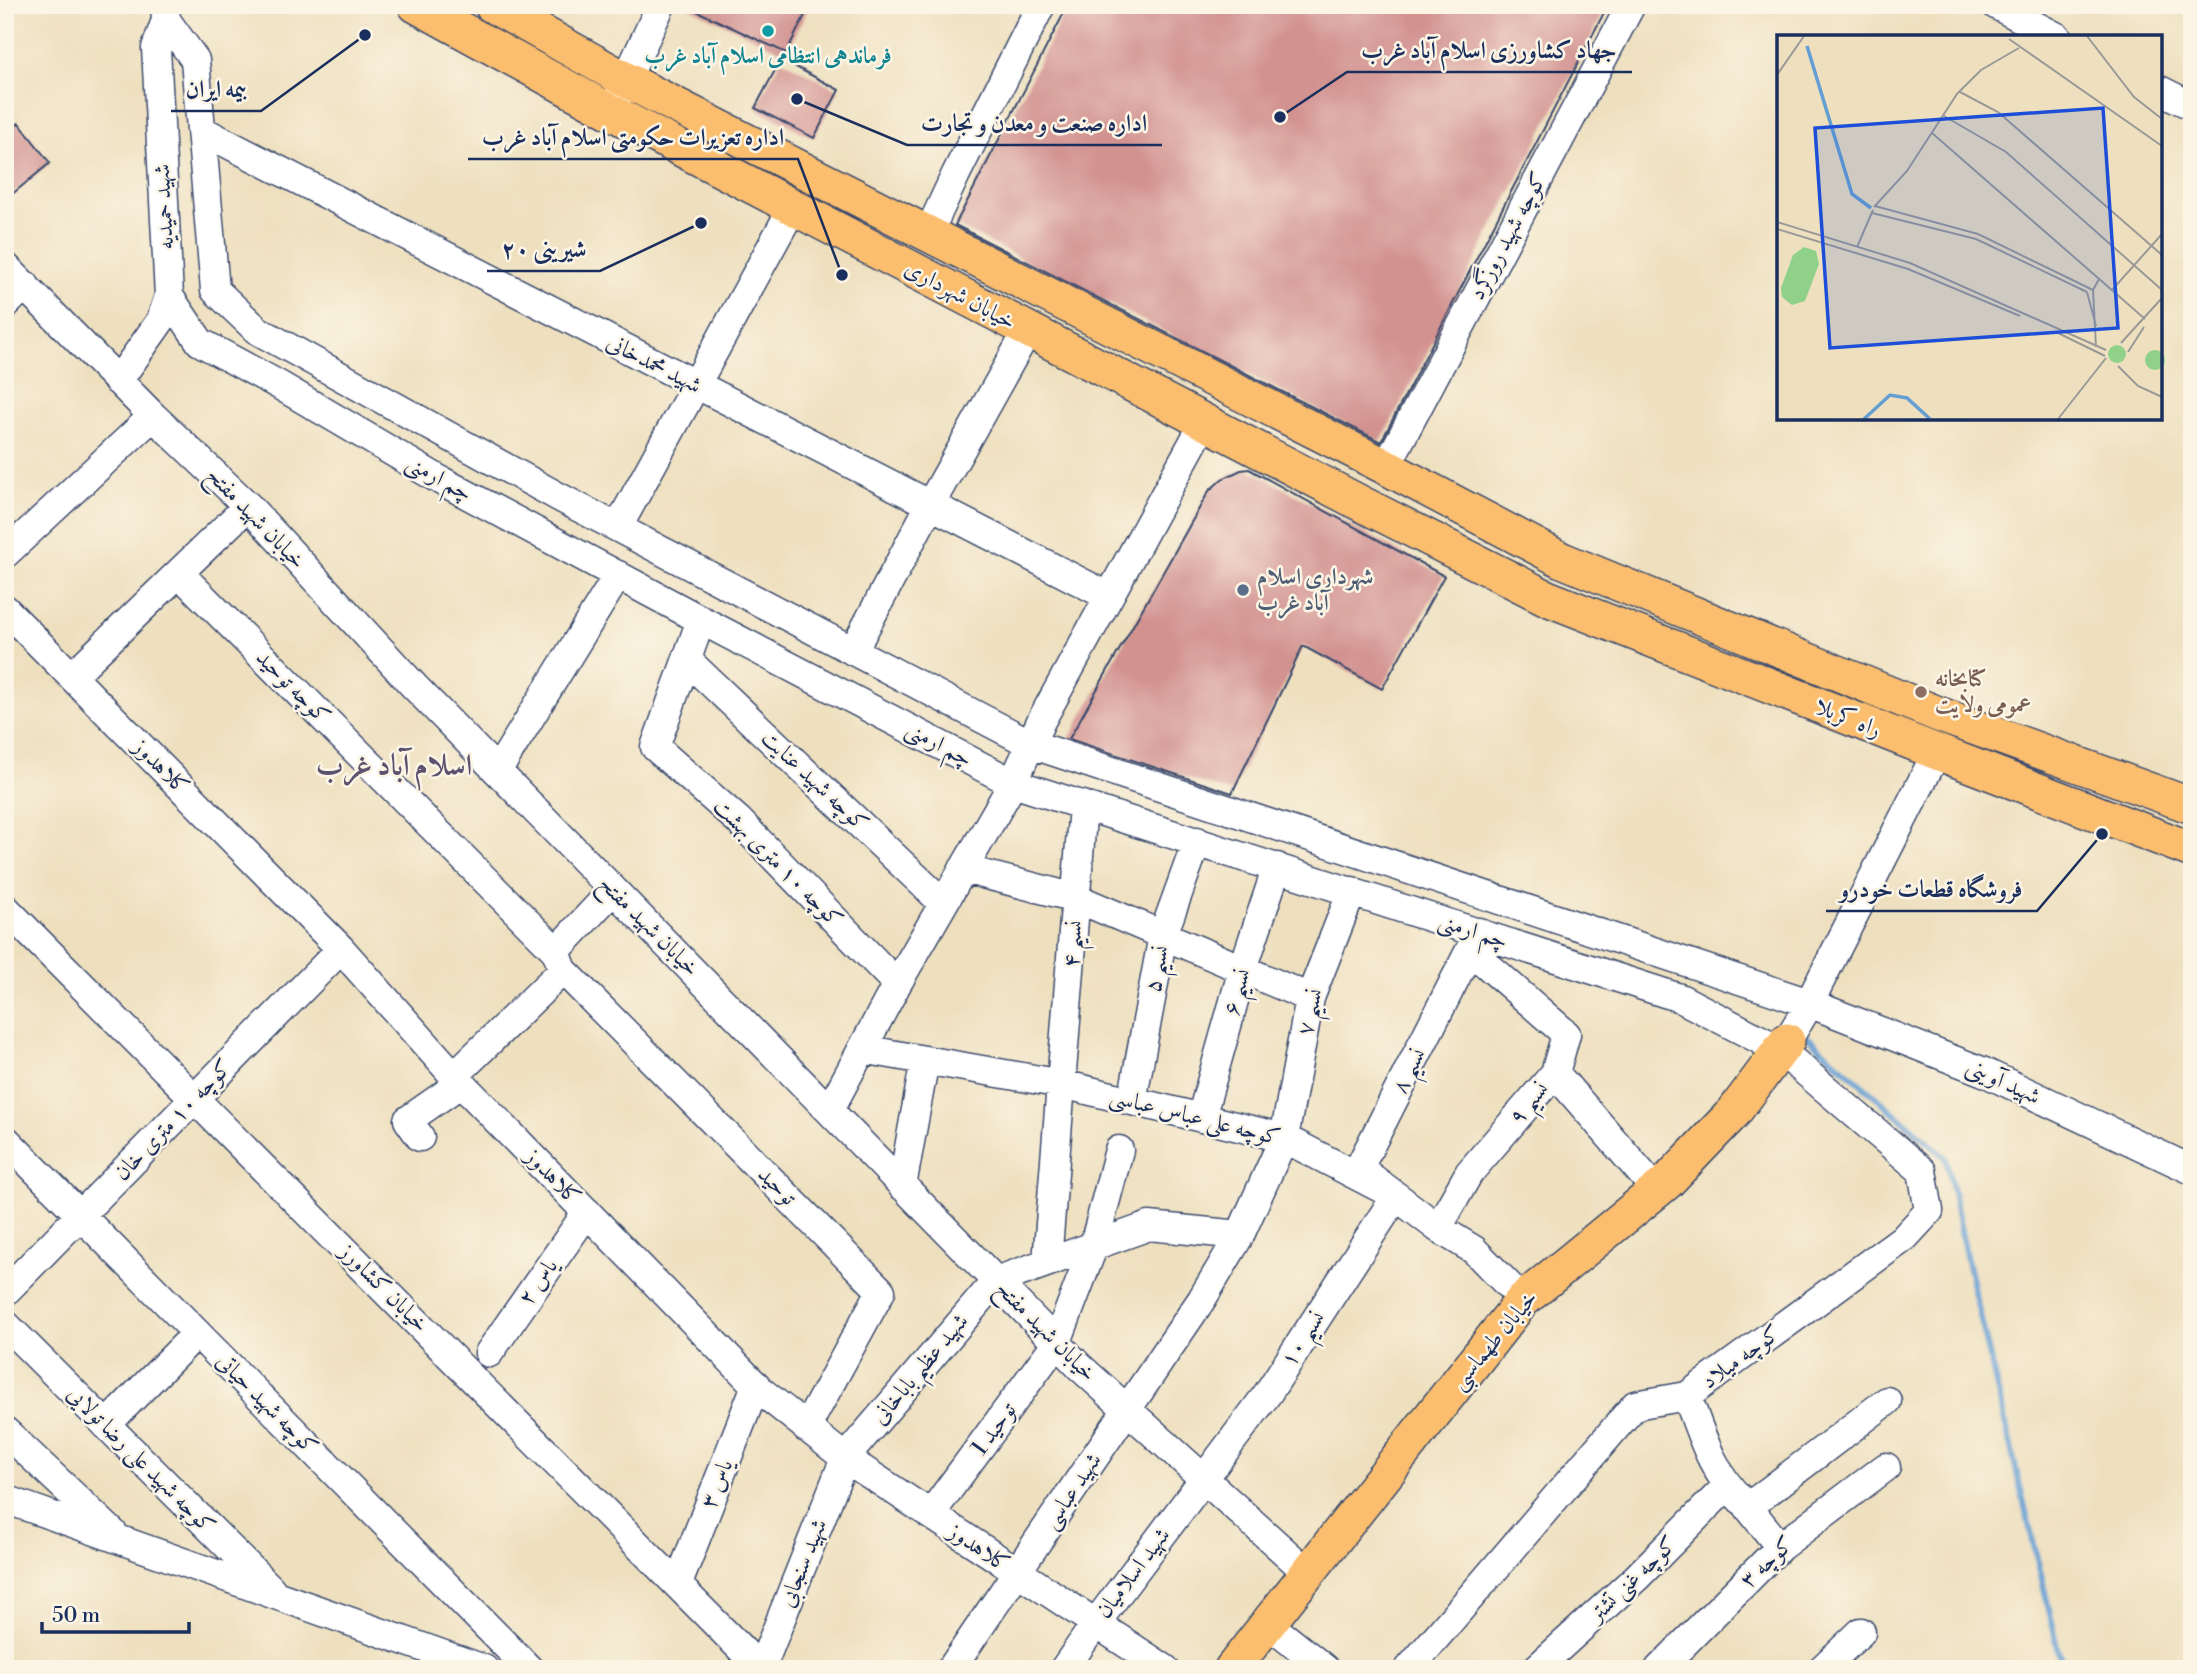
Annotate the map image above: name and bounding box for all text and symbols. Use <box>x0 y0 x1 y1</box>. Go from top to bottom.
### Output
marker: فرماندهی انتظامی اسلام آباد غرب <box>760 23 776 39</box>
callout: جهاد کشاورزی اسلام آباد غرب <box>1347 27 1632 72</box>
inset map <box>1777 35 2162 420</box>
text: جهاد کشاورزی اسلام آباد غرب <box>1361 36 1617 71</box>
place label: فرماندهی انتظامی اسلام آباد غرب <box>644 42 892 76</box>
callout: بیمه ایران <box>171 66 261 111</box>
text: بیمه ایران <box>185 75 247 105</box>
callout: اداره صنعت و معدن و تجارت <box>907 100 1162 145</box>
text: اداره صنعت و معدن و تجارت <box>921 109 1147 139</box>
callout: اداره تعزیرات حکومتی اسلام آباد غرب <box>468 114 798 159</box>
text: اداره تعزیرات حکومتی اسلام آباد غرب <box>482 123 784 158</box>
street label: شهید حمیدیه <box>148 163 180 251</box>
street label: کوچه شهید روزگرد <box>1461 166 1554 305</box>
callout: شیرینی ۲۰ <box>487 226 600 271</box>
text: شیرینی ۲۰ <box>501 235 587 265</box>
street label: خیابان شهرداری <box>900 254 1020 336</box>
street label: شهید محمدخانی <box>602 328 706 400</box>
street label: چم ارمنی <box>397 448 477 514</box>
street label: خیابان شهید مفتح <box>196 461 312 579</box>
place label: شهرداری اسلام آباد غرب <box>1257 563 1374 619</box>
marker: شهرداری اسلام آباد غرب <box>1235 582 1251 598</box>
street label: کوچه توحید <box>249 644 336 731</box>
place label: کتابخانه عمومی ولایت <box>1935 665 2031 719</box>
marker: کتابخانه عمومی ولایت <box>1913 684 1929 700</box>
street label: راه کربلا <box>1811 692 1885 744</box>
street label: چم ارمنی <box>897 715 977 779</box>
street label: کوچه شهید عنایت <box>755 724 874 839</box>
street label: کلاهدوز <box>126 732 195 801</box>
district label: اسلام آباد غرب <box>316 747 472 791</box>
street label: کوچه ۱۰ متری بهشت <box>707 792 849 934</box>
callout: فروشگاه قطعات خودرو <box>1826 866 2037 911</box>
street label: خیابان شهید مفتح <box>589 870 705 986</box>
text: فروشگاه قطعات خودرو <box>1836 873 2023 905</box>
street label: چم ارمنی <box>1432 907 1511 962</box>
street label: نسیم ۴ <box>1057 919 1097 970</box>
street label: نسیم ۵ <box>1139 943 1183 996</box>
street label: نسیم ۶ <box>1217 965 1265 1021</box>
street label: نسیم ۷ <box>1291 986 1337 1040</box>
street label: نسیم ۸ <box>1386 1044 1439 1102</box>
street label: کوچه ۱۰ متری خان <box>108 1053 239 1187</box>
street label: شهید آوینی <box>1961 1053 2045 1111</box>
street label: نسیم ۹ <box>1503 1076 1561 1135</box>
street label: کوچه علی عباس عباسی <box>1106 1082 1283 1155</box>
street label: کلاهدوز <box>518 1141 587 1211</box>
street label: توحید <box>752 1161 803 1212</box>
street label: خیابان کشاورز <box>332 1236 434 1338</box>
street label: یاس ۲ <box>512 1252 565 1311</box>
street label: خیابان شهید مفتح <box>986 1275 1102 1391</box>
street label: خیابان طهماسبی <box>1444 1285 1547 1398</box>
street label: نسیم ۱۰ <box>1275 1306 1338 1377</box>
street label: شهید عظیم باباخانی <box>865 1308 981 1435</box>
street label: کوچه میلاد <box>1696 1319 1787 1396</box>
street label: کوچه شهید حیاتی <box>209 1347 324 1462</box>
street label: کوچه شهید علی رضا تولایی <box>59 1380 221 1542</box>
street label: توحید 1 <box>965 1397 1023 1461</box>
street label: شهید عباسی <box>1036 1447 1109 1536</box>
street label: یاس ۳ <box>695 1454 740 1513</box>
street label: شهید سنجابی <box>773 1515 834 1612</box>
street label: کلاهدوز <box>941 1516 1015 1579</box>
street label: شهید اسلامیان <box>1090 1522 1176 1624</box>
street label: کوچه غنی تشتر <box>1582 1530 1684 1630</box>
street label: کوچه ۳ <box>1734 1530 1801 1595</box>
scale bar <box>42 1590 189 1634</box>
text: 50 m <box>52 1603 100 1629</box>

